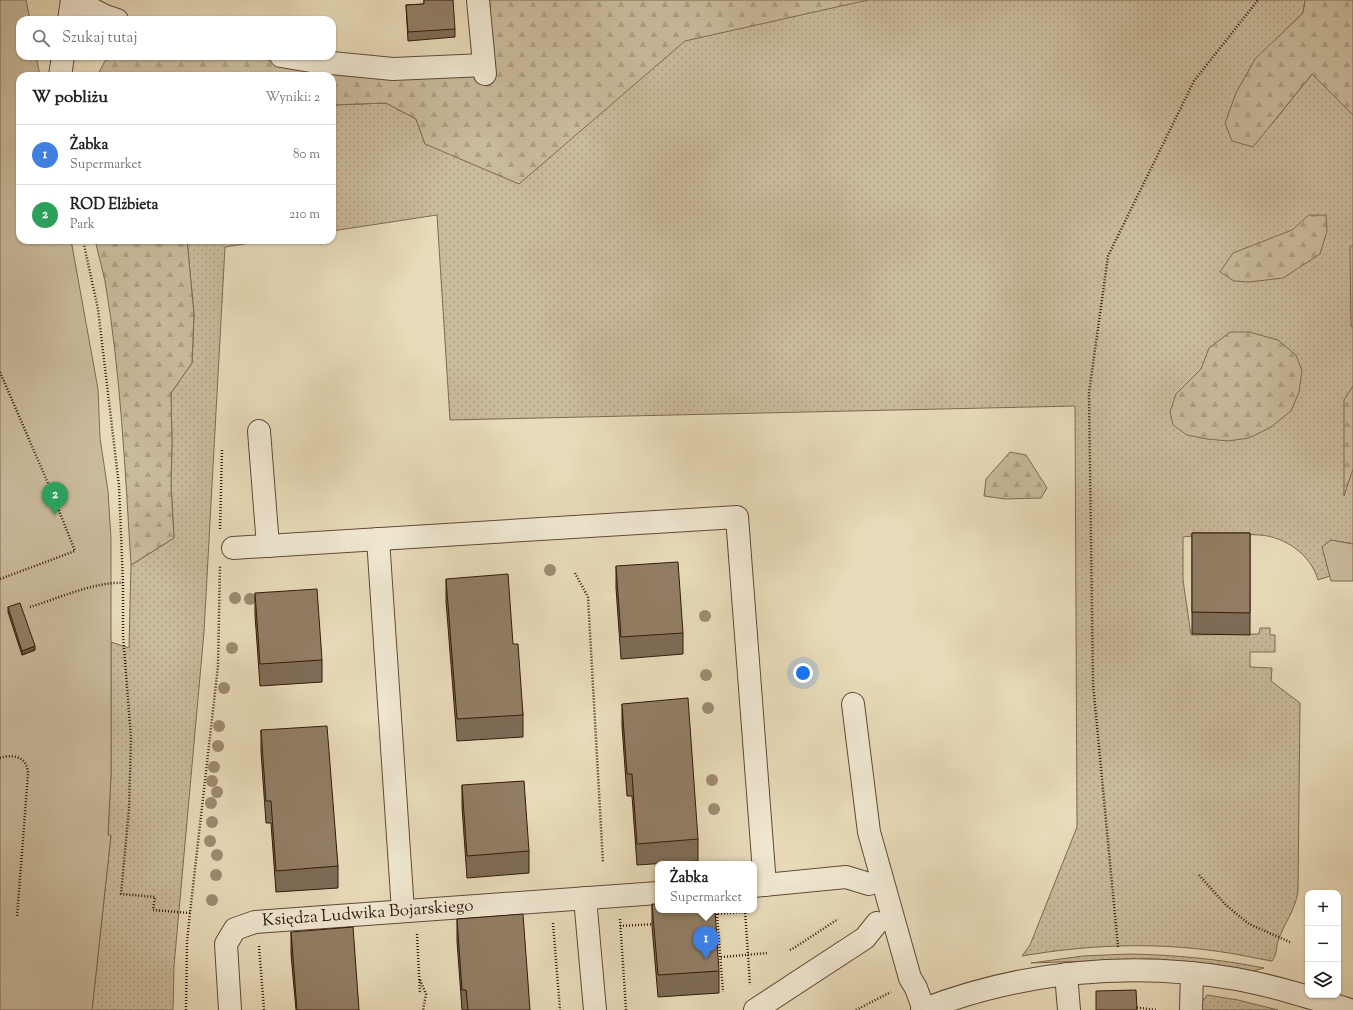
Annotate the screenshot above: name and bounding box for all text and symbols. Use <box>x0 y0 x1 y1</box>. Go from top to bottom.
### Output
search box <box>16 16 336 60</box>
icon: search <box>30 27 52 49</box>
text: Szukaj tutaj <box>62 28 137 49</box>
text: W pobliżu <box>32 86 108 110</box>
text: Wyniki: 2 <box>265 89 320 107</box>
text: Żabka <box>70 135 108 156</box>
text: 1 <box>43 146 47 164</box>
text: 80 m <box>293 146 320 164</box>
text: Supermarket <box>70 156 142 174</box>
text: ROD Elżbieta <box>70 195 158 216</box>
text: 2 <box>42 206 48 224</box>
text: 210 m <box>289 206 320 224</box>
text: Park <box>70 216 95 234</box>
pin: 2 <box>42 482 68 515</box>
your location <box>793 663 813 683</box>
popup <box>655 861 757 913</box>
text: Żabka <box>670 868 708 889</box>
text: Supermarket <box>670 889 742 907</box>
map controls <box>1305 890 1341 998</box>
button: + <box>1305 890 1341 926</box>
street label: Księdza Ludwika Bojarskiego <box>261 894 474 933</box>
pin: 1 <box>693 926 719 959</box>
button: − <box>1305 926 1341 962</box>
button: layers <box>1305 962 1341 998</box>

